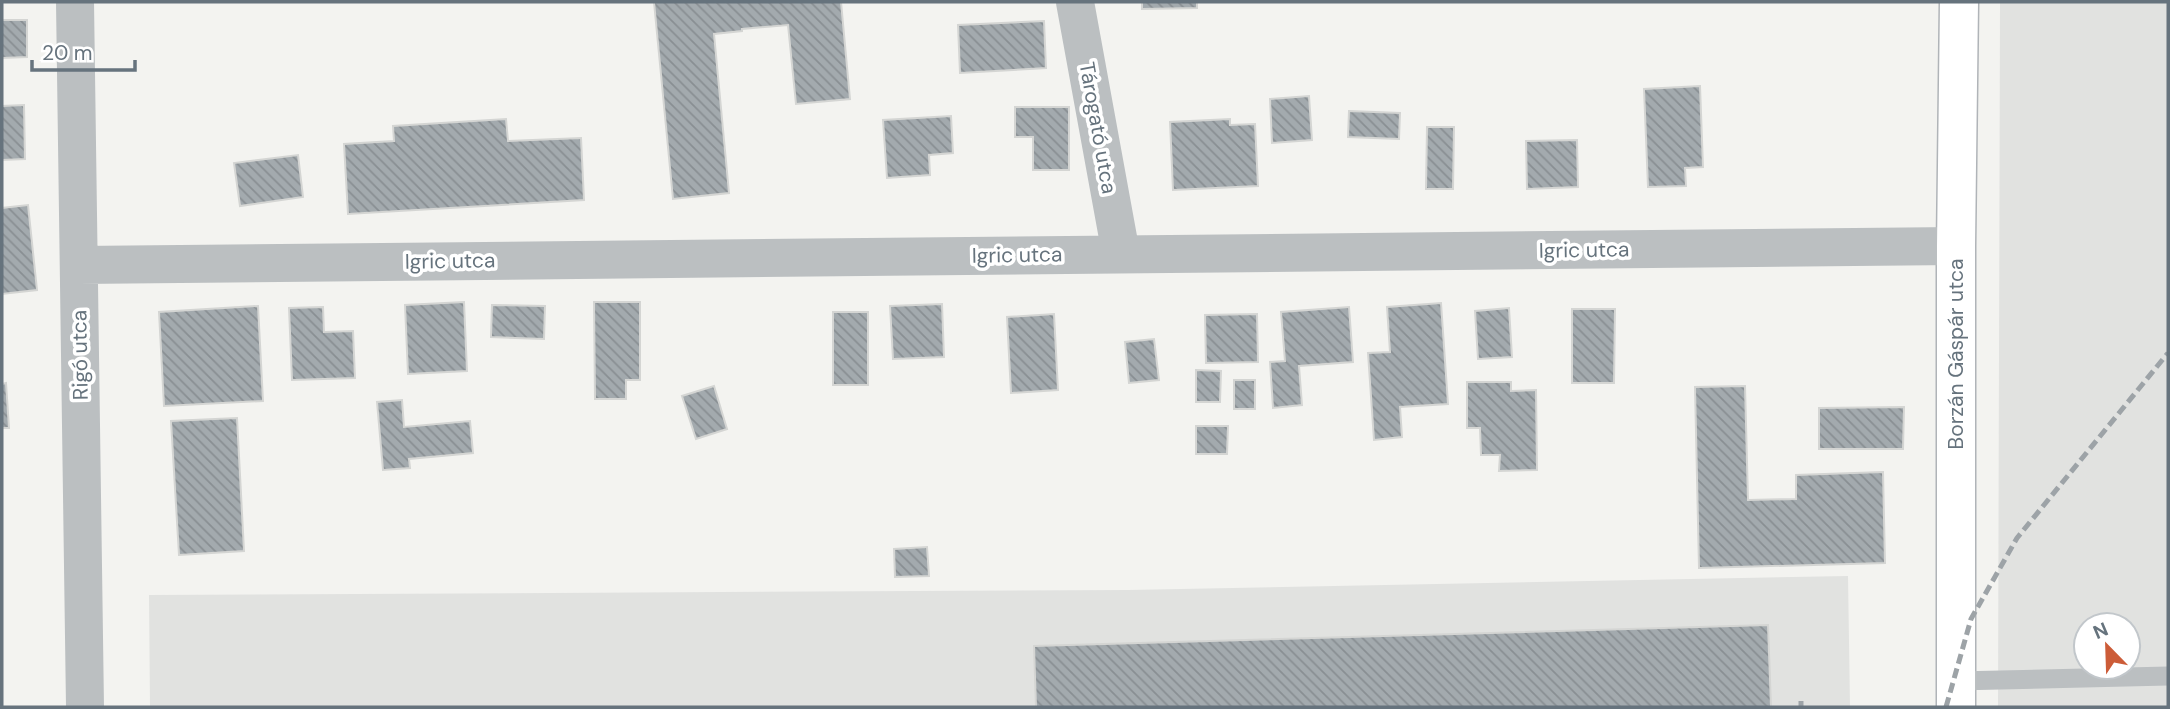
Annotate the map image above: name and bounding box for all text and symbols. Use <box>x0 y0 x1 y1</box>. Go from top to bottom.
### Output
scale bar <box>32 28 135 72</box>
text: 20 m <box>42 39 93 67</box>
street label: Tárogató utca <box>1073 60 1123 196</box>
street label: Igric utca <box>1539 235 1629 265</box>
street label: Igric utca <box>972 240 1062 270</box>
street label: Igric utca <box>405 246 495 276</box>
street label: Borzán Gáspár utca <box>1942 259 1970 449</box>
street label: Rigó utca <box>65 310 95 400</box>
north arrow <box>2072 611 2142 681</box>
text: N <box>2089 617 2112 645</box>

